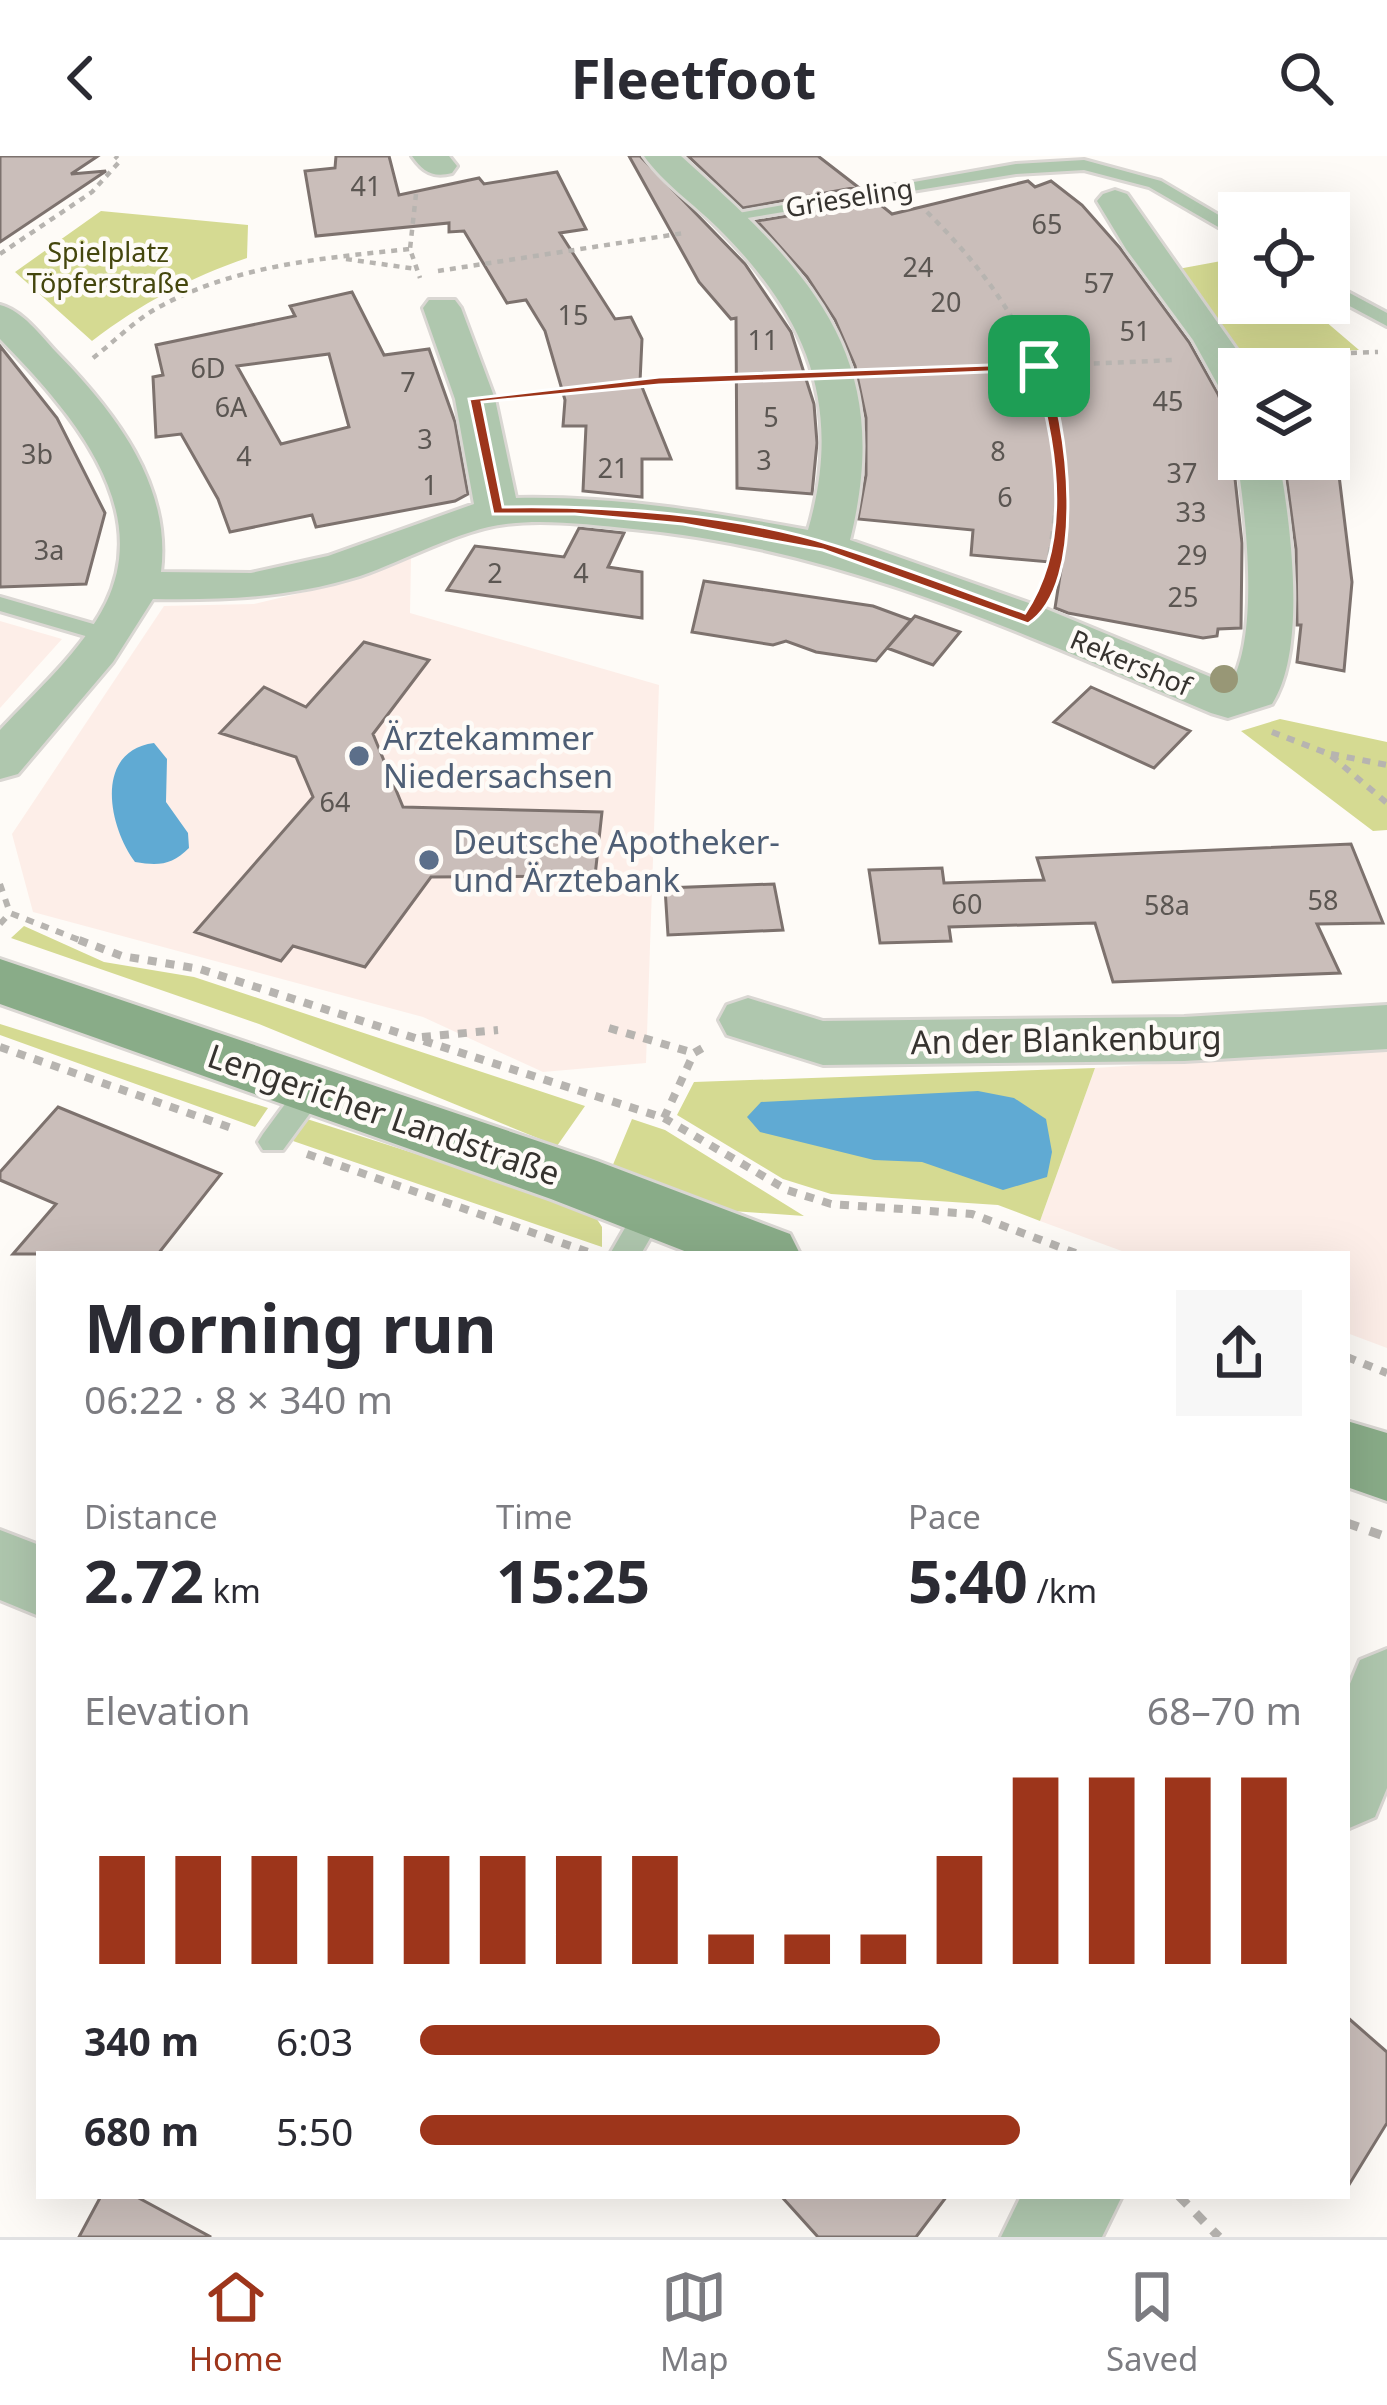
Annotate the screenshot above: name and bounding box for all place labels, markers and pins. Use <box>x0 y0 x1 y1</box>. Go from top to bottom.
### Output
pin <box>988 315 1090 417</box>
place label: Ärztekammer Niedersachsen <box>383 715 613 798</box>
marker: Ärztekammer Niedersachsen <box>346 743 372 769</box>
place label: Deutsche Apotheker- und Ärztebank <box>453 819 780 902</box>
marker: Deutsche Apotheker- und Ärztebank <box>416 847 442 873</box>

